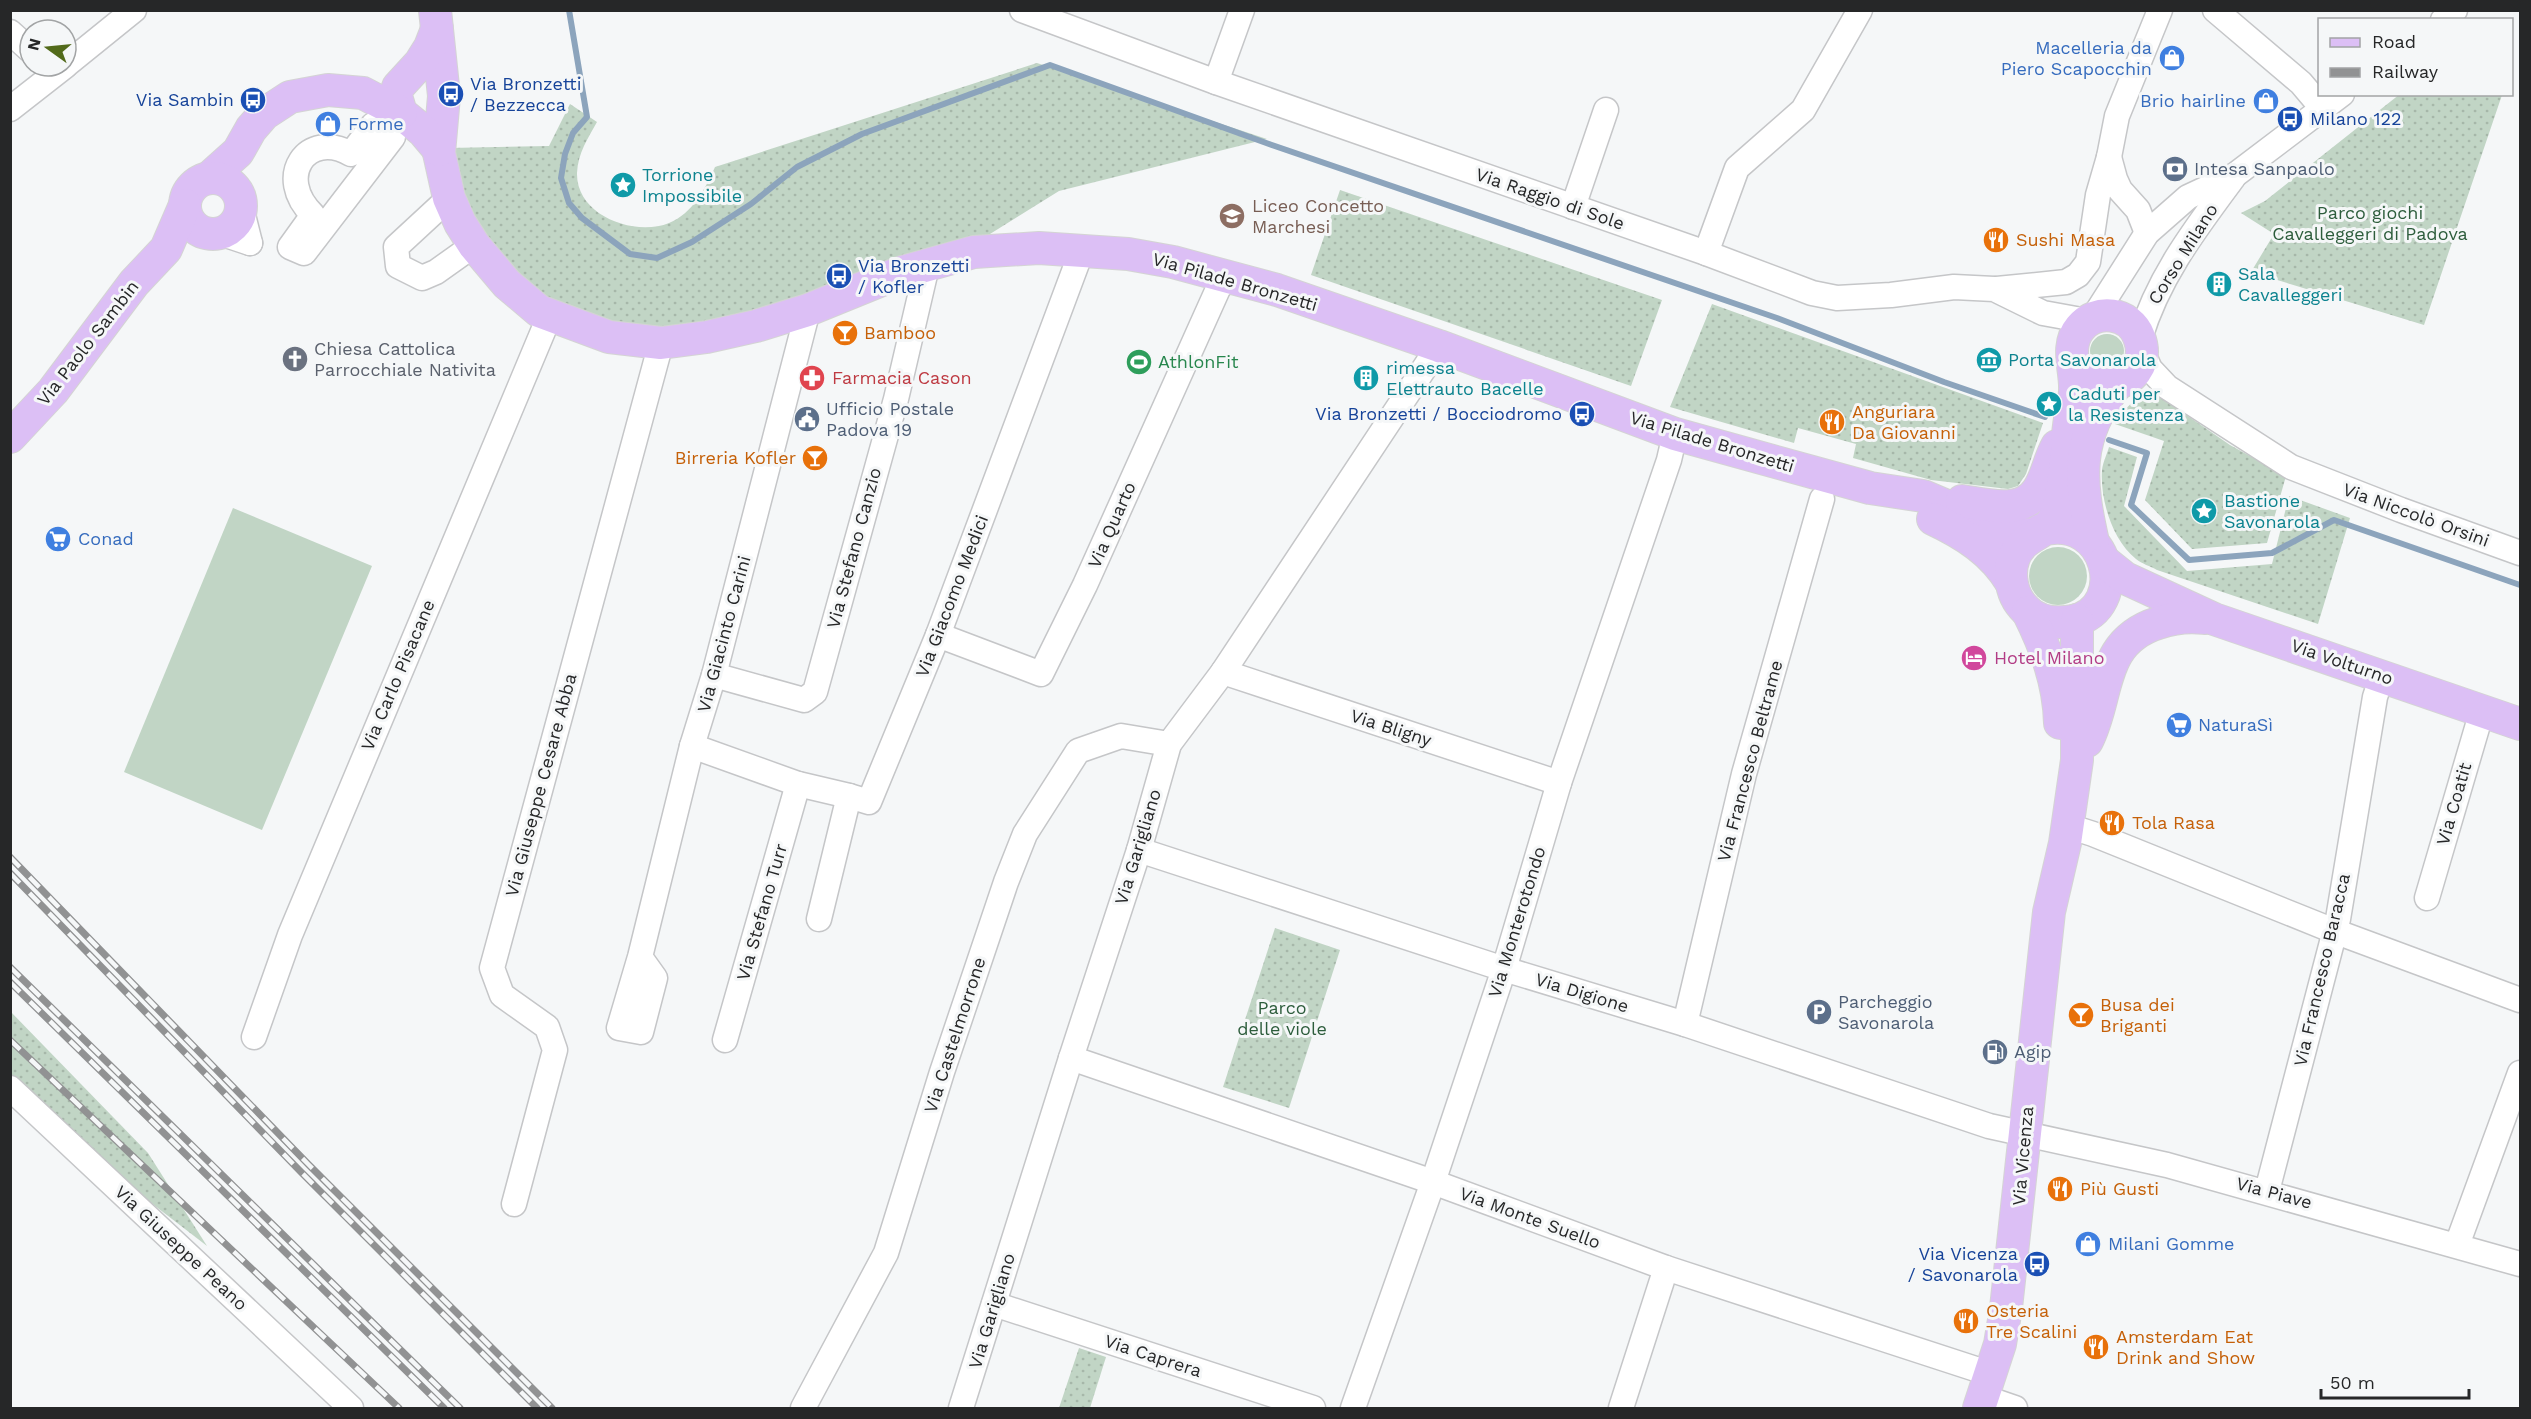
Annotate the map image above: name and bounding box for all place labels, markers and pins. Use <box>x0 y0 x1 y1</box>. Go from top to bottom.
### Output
place label: Macelleria da Piero Scapocchin <box>2001 37 2152 79</box>
shop icon: Macelleria da Piero Scapocchin <box>2157 43 2187 73</box>
place label: Via Bronzetti / Bezzecca <box>470 73 581 115</box>
bus stop icon: Via Bronzetti / Bezzecca <box>436 79 466 109</box>
bus stop icon: Via Sambin <box>238 85 268 115</box>
shop icon: Brio hairline <box>2251 86 2281 116</box>
place label: Via Sambin <box>136 89 234 110</box>
place label: Brio hairline <box>2140 90 2246 111</box>
bus stop icon: Milano 122 <box>2275 104 2305 134</box>
place label: Milano 122 <box>2310 108 2402 129</box>
shop icon: Forme <box>313 109 343 139</box>
place label: Forme <box>348 113 404 134</box>
bank icon: Intesa Sanpaolo <box>2160 154 2190 184</box>
place label: Intesa Sanpaolo <box>2194 158 2335 179</box>
place label: Torrione Impossibile <box>642 164 742 206</box>
place icon: Torrione Impossibile <box>608 170 638 200</box>
place label: Liceo Concetto Marchesi <box>1252 195 1384 237</box>
school or university icon: Liceo Concetto Marchesi <box>1217 201 1247 231</box>
restaurant icon: Sushi Masa <box>1981 225 2011 255</box>
place label: Sushi Masa <box>2016 229 2115 250</box>
place label: Via Bronzetti / Kofler <box>858 255 969 297</box>
bus stop icon: Via Bronzetti / Kofler <box>824 261 854 291</box>
place label: Sala Cavalleggeri <box>2238 263 2343 305</box>
building icon: Sala Cavalleggeri <box>2204 269 2234 299</box>
bar icon: Bamboo <box>830 318 860 348</box>
place label: Bamboo <box>864 322 936 343</box>
place label: Chiesa Cattolica Parrocchiale Nativita <box>314 338 496 380</box>
church icon: Chiesa Cattolica Parrocchiale Nativita <box>280 344 310 374</box>
museum icon: Porta Savonarola <box>1974 345 2004 375</box>
sports icon: AthlonFit <box>1124 347 1154 377</box>
place label: Porta Savonarola <box>2008 349 2156 370</box>
place label: AthlonFit <box>1158 351 1239 372</box>
place label: rimessa Elettrauto Bacelle <box>1386 357 1544 399</box>
pharmacy icon: Farmacia Cason <box>797 363 827 393</box>
building icon: rimessa Elettrauto Bacelle <box>1351 363 1381 393</box>
place label: Farmacia Cason <box>832 367 972 388</box>
place label: Caduti per la Resistenza <box>2068 383 2184 425</box>
place icon: Caduti per la Resistenza <box>2034 389 2064 419</box>
place label: Ufficio Postale Padova 19 <box>826 398 954 440</box>
bus stop icon: Via Bronzetti / Bocciodromo <box>1567 399 1597 429</box>
place label: Anguriara Da Giovanni <box>1852 401 1956 443</box>
place label: Via Bronzetti / Bocciodromo <box>1315 403 1562 424</box>
public building icon: Ufficio Postale Padova 19 <box>792 404 822 434</box>
restaurant icon: Anguriara Da Giovanni <box>1817 407 1847 437</box>
bar icon: Birreria Kofler <box>800 443 830 473</box>
place label: Birreria Kofler <box>675 447 796 468</box>
place label: Bastione Savonarola <box>2224 490 2320 532</box>
place icon: Bastione Savonarola <box>2189 496 2219 526</box>
supermarket icon: Conad <box>43 524 73 554</box>
place label: Conad <box>78 528 134 549</box>
hotel icon: Hotel Milano <box>1959 643 1989 673</box>
place label: Hotel Milano <box>1994 647 2104 668</box>
supermarket icon: NaturaSì <box>2164 710 2194 740</box>
place label: NaturaSì <box>2198 714 2273 735</box>
restaurant icon: Tola Rasa <box>2097 808 2127 838</box>
place label: Tola Rasa <box>2132 812 2215 833</box>
place label: Parcheggio Savonarola <box>1838 991 1934 1033</box>
place label: Busa dei Briganti <box>2100 994 2175 1036</box>
parking icon: Parcheggio Savonarola <box>1804 997 1834 1027</box>
bar icon: Busa dei Briganti <box>2066 1000 2096 1030</box>
fuel station icon: Agip <box>1980 1037 2010 1067</box>
place label: Agip <box>2014 1041 2052 1062</box>
restaurant icon: Più Gusti <box>2045 1174 2075 1204</box>
place label: Più Gusti <box>2080 1178 2159 1199</box>
shop icon: Milani Gomme <box>2073 1229 2103 1259</box>
place label: Milani Gomme <box>2108 1233 2234 1254</box>
place label: Via Vicenza / Savonarola <box>1908 1243 2018 1285</box>
bus stop icon: Via Vicenza / Savonarola <box>2022 1249 2052 1279</box>
place label: Osteria Tre Scalini <box>1986 1300 2077 1342</box>
restaurant icon: Osteria Tre Scalini <box>1951 1306 1981 1336</box>
place label: Amsterdam Eat Drink and Show <box>2116 1326 2255 1368</box>
restaurant icon: Amsterdam Eat Drink and Show <box>2081 1332 2111 1362</box>

